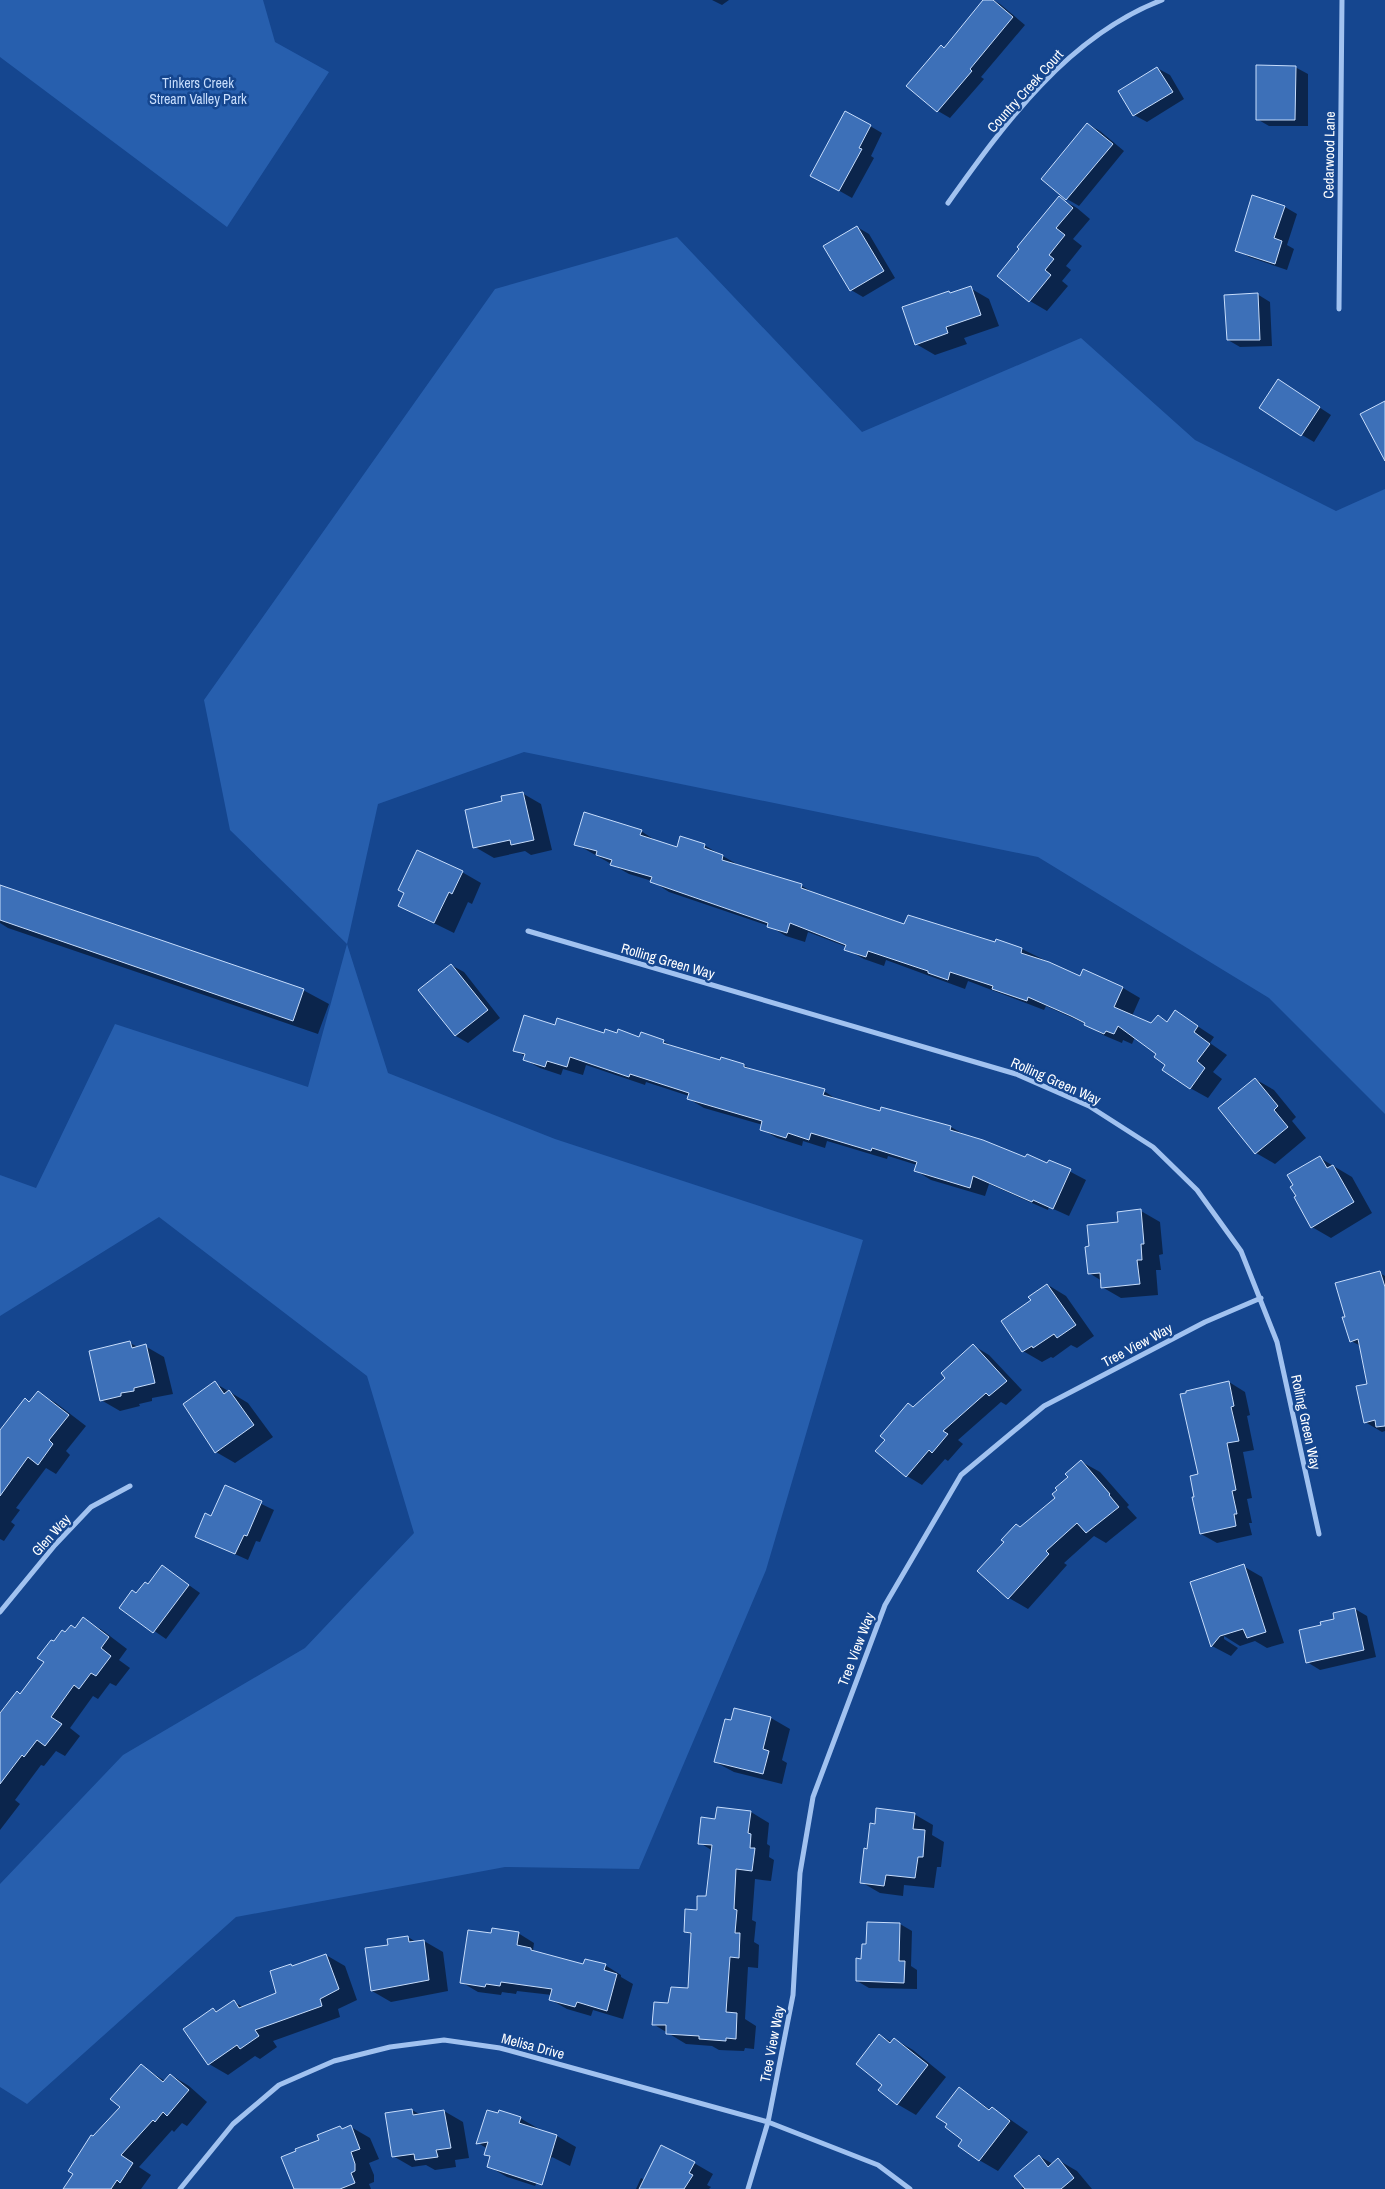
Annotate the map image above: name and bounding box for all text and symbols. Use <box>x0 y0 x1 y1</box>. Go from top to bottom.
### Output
street label: Country Creek Court <box>983 46 1067 136</box>
park label: Tinkers Creek Stream Valley Park <box>149 74 247 108</box>
street label: Cedarwood Lane <box>1319 111 1339 199</box>
street label: Rolling Green Way <box>619 939 717 983</box>
street label: Rolling Green Way <box>1008 1053 1104 1109</box>
street label: Tree View Way <box>1099 1319 1176 1371</box>
street label: Rolling Green Way <box>1287 1373 1325 1471</box>
street label: Glen Way <box>28 1510 75 1560</box>
street label: Tree View Way <box>834 1609 878 1688</box>
street label: Tree View Way <box>756 2004 788 2084</box>
street label: Melisa Drive <box>500 2029 566 2063</box>

